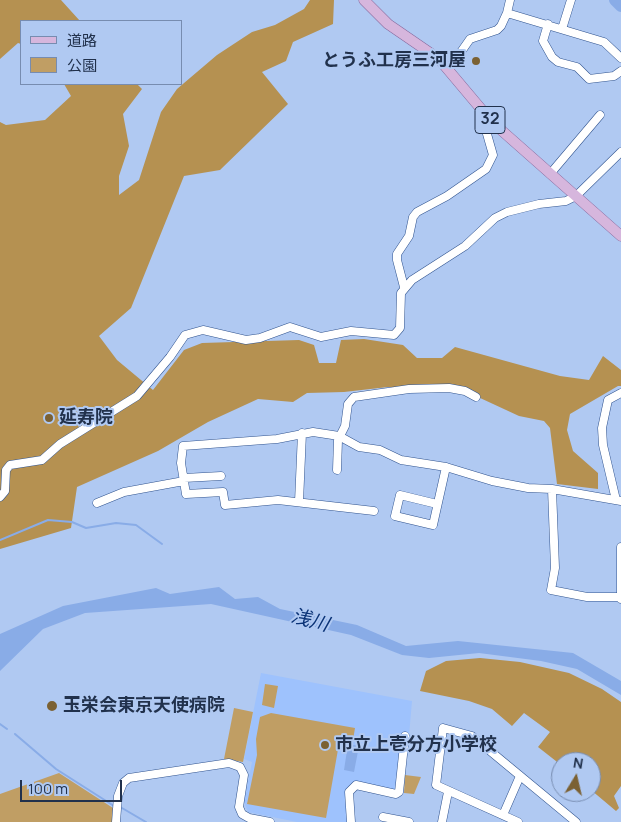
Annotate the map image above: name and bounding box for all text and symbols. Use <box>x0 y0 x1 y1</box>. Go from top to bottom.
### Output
legend <box>20 20 182 85</box>
text: 道路 <box>67 30 97 51</box>
place label: とうふ工房三河屋 <box>322 50 466 72</box>
text: 公園 <box>67 55 97 76</box>
marker: とうふ工房三河屋 <box>470 55 482 67</box>
road number: 32 <box>475 106 505 134</box>
place label: 延寿院 <box>59 407 113 429</box>
marker: 延寿院 <box>43 412 55 424</box>
water label: 浅川 <box>289 605 331 637</box>
place label: 玉栄会東京天使病院 <box>63 695 225 717</box>
marker: 玉栄会東京天使病院 <box>45 699 59 713</box>
place label: 市立上壱分方小学校 <box>335 734 497 756</box>
marker: 市立上壱分方小学校 <box>319 739 331 751</box>
north arrow <box>551 752 601 802</box>
text: N <box>572 753 585 773</box>
scale bar <box>22 770 125 802</box>
text: 100 m <box>28 778 68 799</box>

